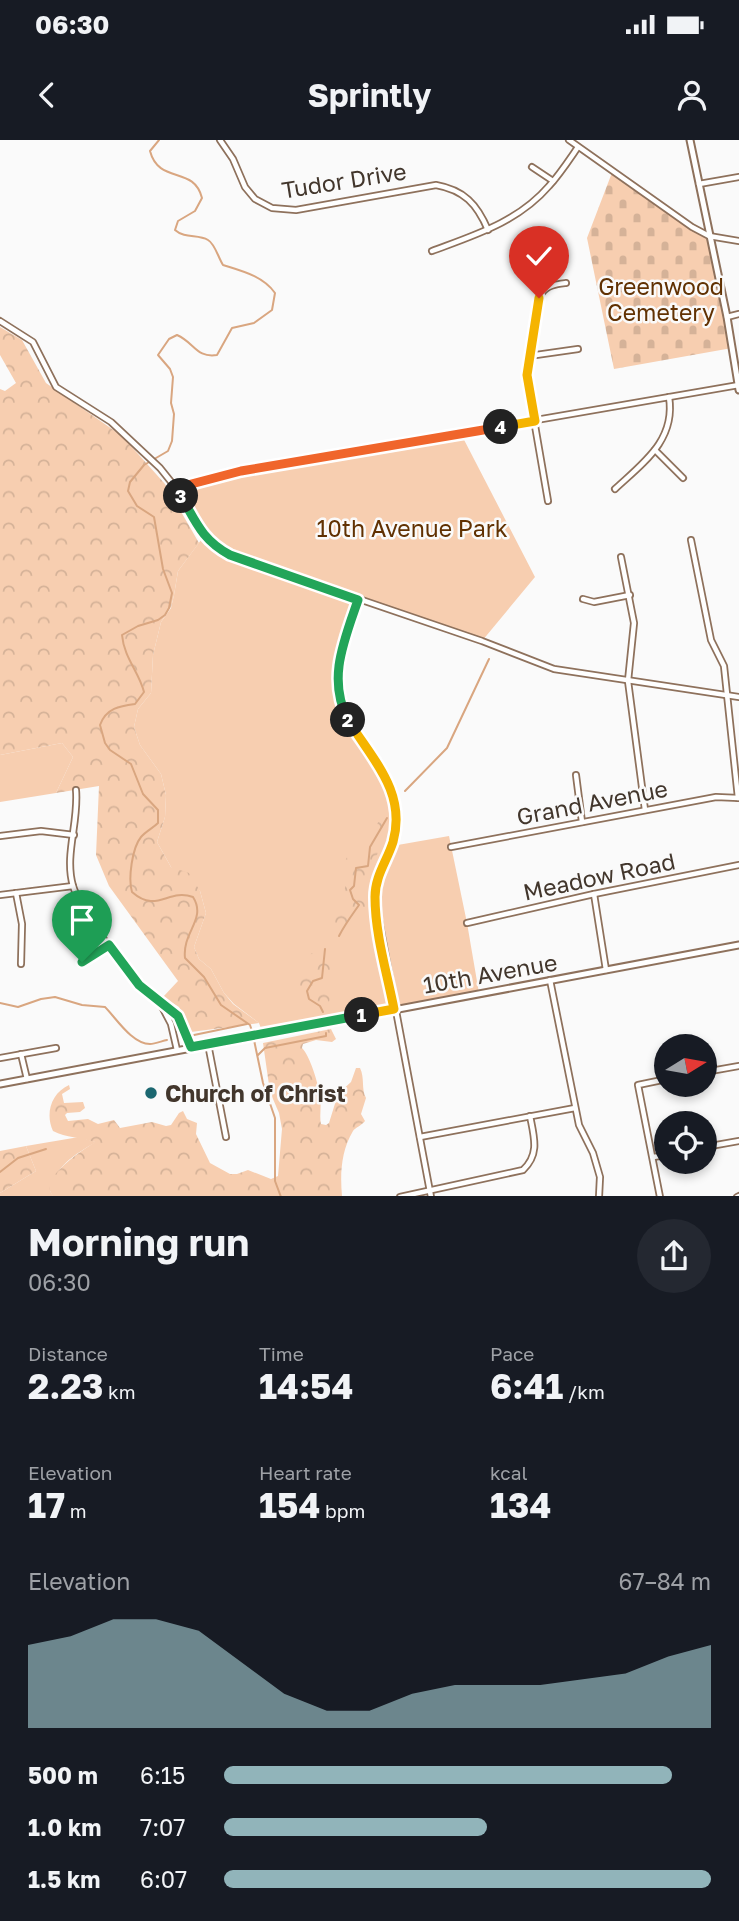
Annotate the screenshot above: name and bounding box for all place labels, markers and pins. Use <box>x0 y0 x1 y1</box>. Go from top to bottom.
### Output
pin <box>509 226 569 298</box>
pin: 4 <box>484 410 518 444</box>
pin: 3 <box>164 478 198 514</box>
pin: 2 <box>330 702 366 738</box>
pin <box>52 890 112 962</box>
pin: 1 <box>344 998 380 1032</box>
place label: Church of Christ <box>165 1079 346 1107</box>
marker: Church of Christ <box>143 1085 159 1101</box>

